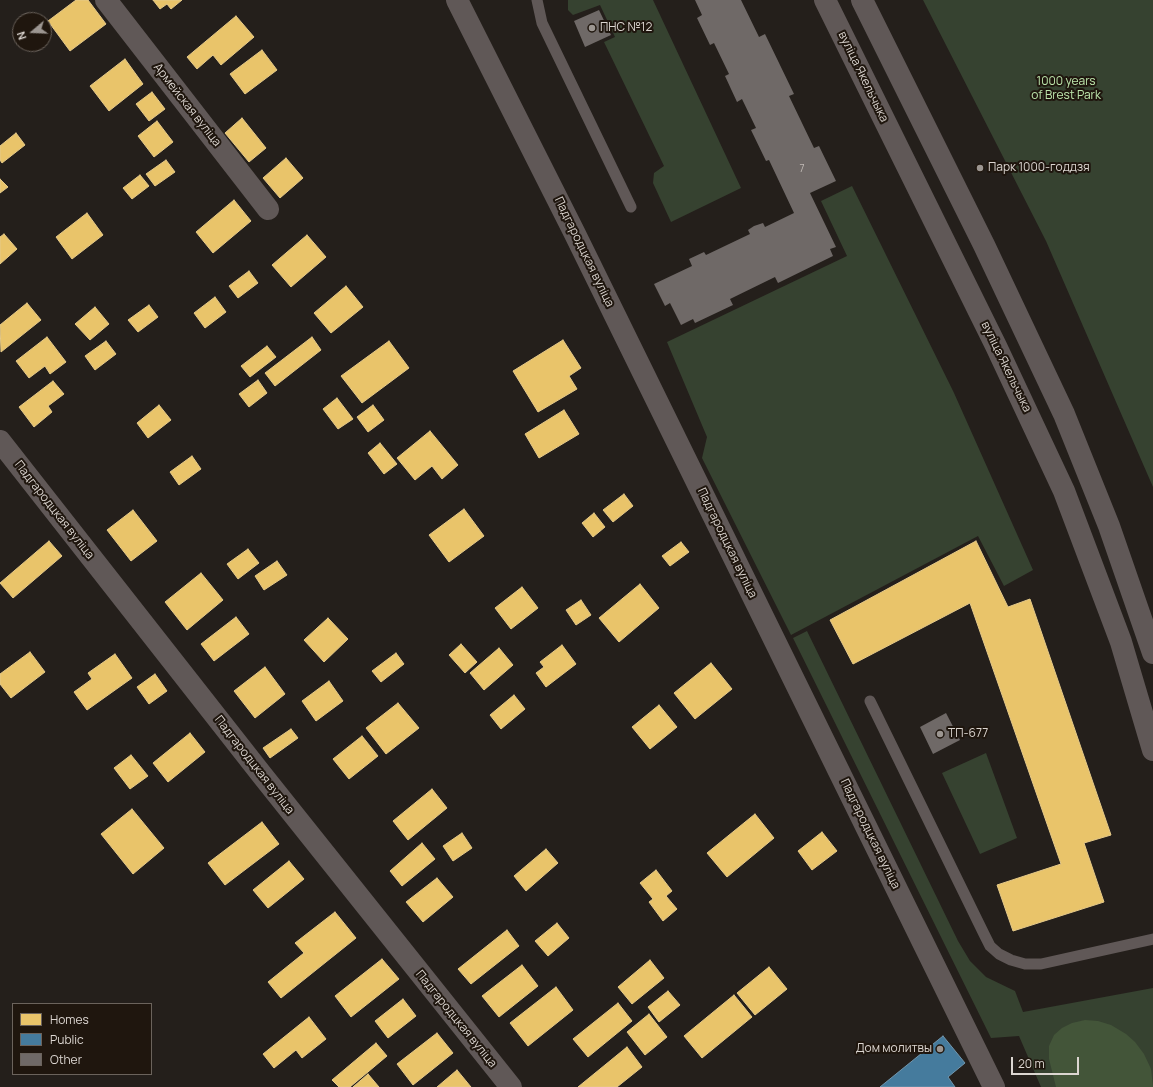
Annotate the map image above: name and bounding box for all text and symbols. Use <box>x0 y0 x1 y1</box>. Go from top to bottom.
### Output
north arrow <box>12 12 52 52</box>
place label: ПНС №12 <box>600 21 652 35</box>
marker: ПНС №12 <box>587 23 597 33</box>
street label: вуліца Якельчыка <box>835 29 891 125</box>
text: N <box>13 30 30 42</box>
street label: Армейская вуліца <box>150 61 224 149</box>
park label: 1000 years of Brest Park <box>1031 75 1101 103</box>
place label: Парк 1000-годдзя <box>988 161 1090 175</box>
house number: 7 <box>799 163 805 175</box>
marker: Парк 1000-годдзя <box>975 163 985 173</box>
street label: Падгародцкая вуліца <box>551 195 617 309</box>
street label: вуліца Якельчыка <box>978 319 1034 415</box>
street label: Падгародцкая вуліца <box>11 458 97 562</box>
street label: Падгародцкая вуліца <box>694 486 760 600</box>
street label: Падгародцкая вуліца <box>211 713 297 817</box>
place label: ТП-677 <box>948 727 988 741</box>
marker: ТП-677 <box>935 729 945 739</box>
street label: Падгародцкая вуліца <box>837 777 903 891</box>
street label: Падгародцкая вуліца <box>412 967 500 1071</box>
legend <box>12 1003 152 1075</box>
text: Homes <box>50 1011 89 1028</box>
text: Public <box>50 1031 84 1048</box>
place label: Дом молитвы <box>856 1042 932 1056</box>
marker: Дом молитвы <box>935 1044 945 1054</box>
scale bar <box>1013 1049 1081 1075</box>
text: Other <box>50 1051 82 1068</box>
text: 20 m <box>1018 1055 1045 1072</box>

